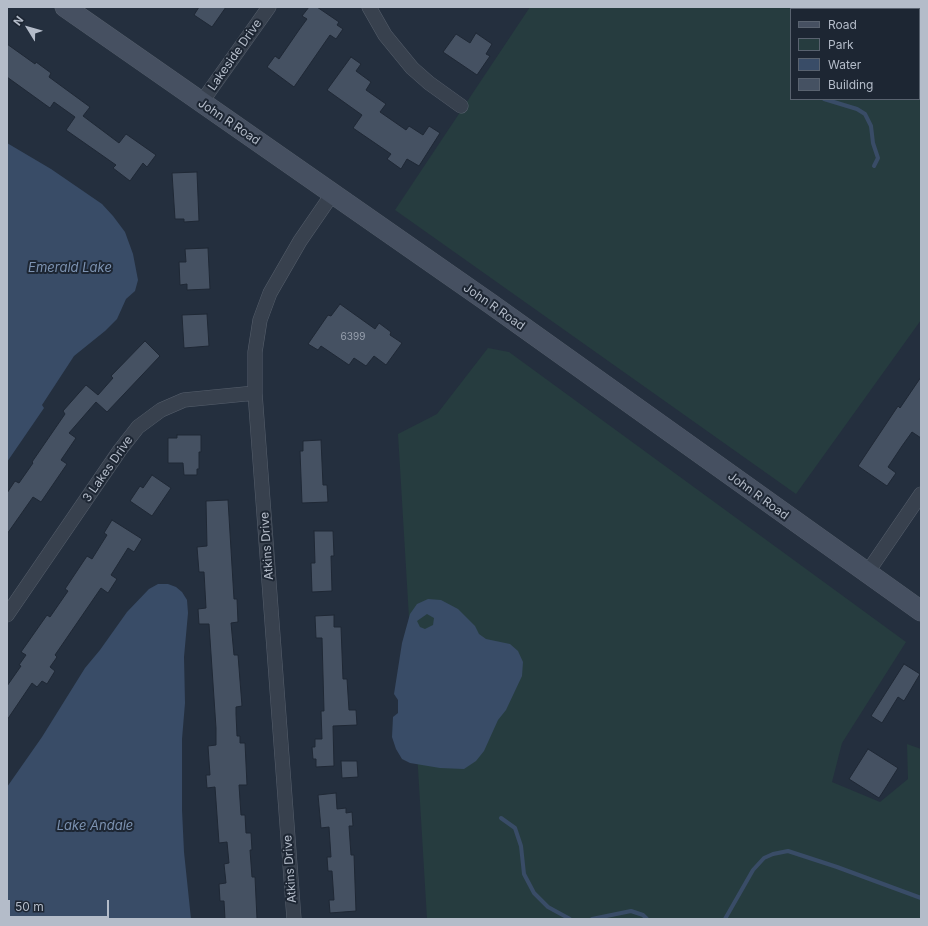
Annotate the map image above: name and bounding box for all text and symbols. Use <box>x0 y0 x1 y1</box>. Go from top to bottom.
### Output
north arrow <box>8 8 48 48</box>
legend <box>790 8 920 100</box>
text: N <box>10 13 27 28</box>
street label: Lakeside Drive <box>205 17 265 93</box>
text: Road <box>828 17 857 32</box>
text: Park <box>828 37 854 52</box>
text: Water <box>828 57 861 72</box>
text: Building <box>828 77 873 92</box>
street label: John R Road <box>195 96 263 148</box>
water label: Emerald Lake <box>28 260 112 276</box>
street label: John R Road <box>461 281 527 333</box>
house number: 6399 <box>341 331 365 343</box>
street label: 3 Lakes Drive <box>80 433 136 505</box>
street label: John R Road <box>725 469 791 523</box>
street label: Atkins Drive <box>257 512 277 580</box>
water label: Lake Andale <box>57 818 133 834</box>
street label: Atkins Drive <box>280 835 300 903</box>
scale bar <box>10 892 111 918</box>
text: 50 m <box>15 899 44 914</box>

